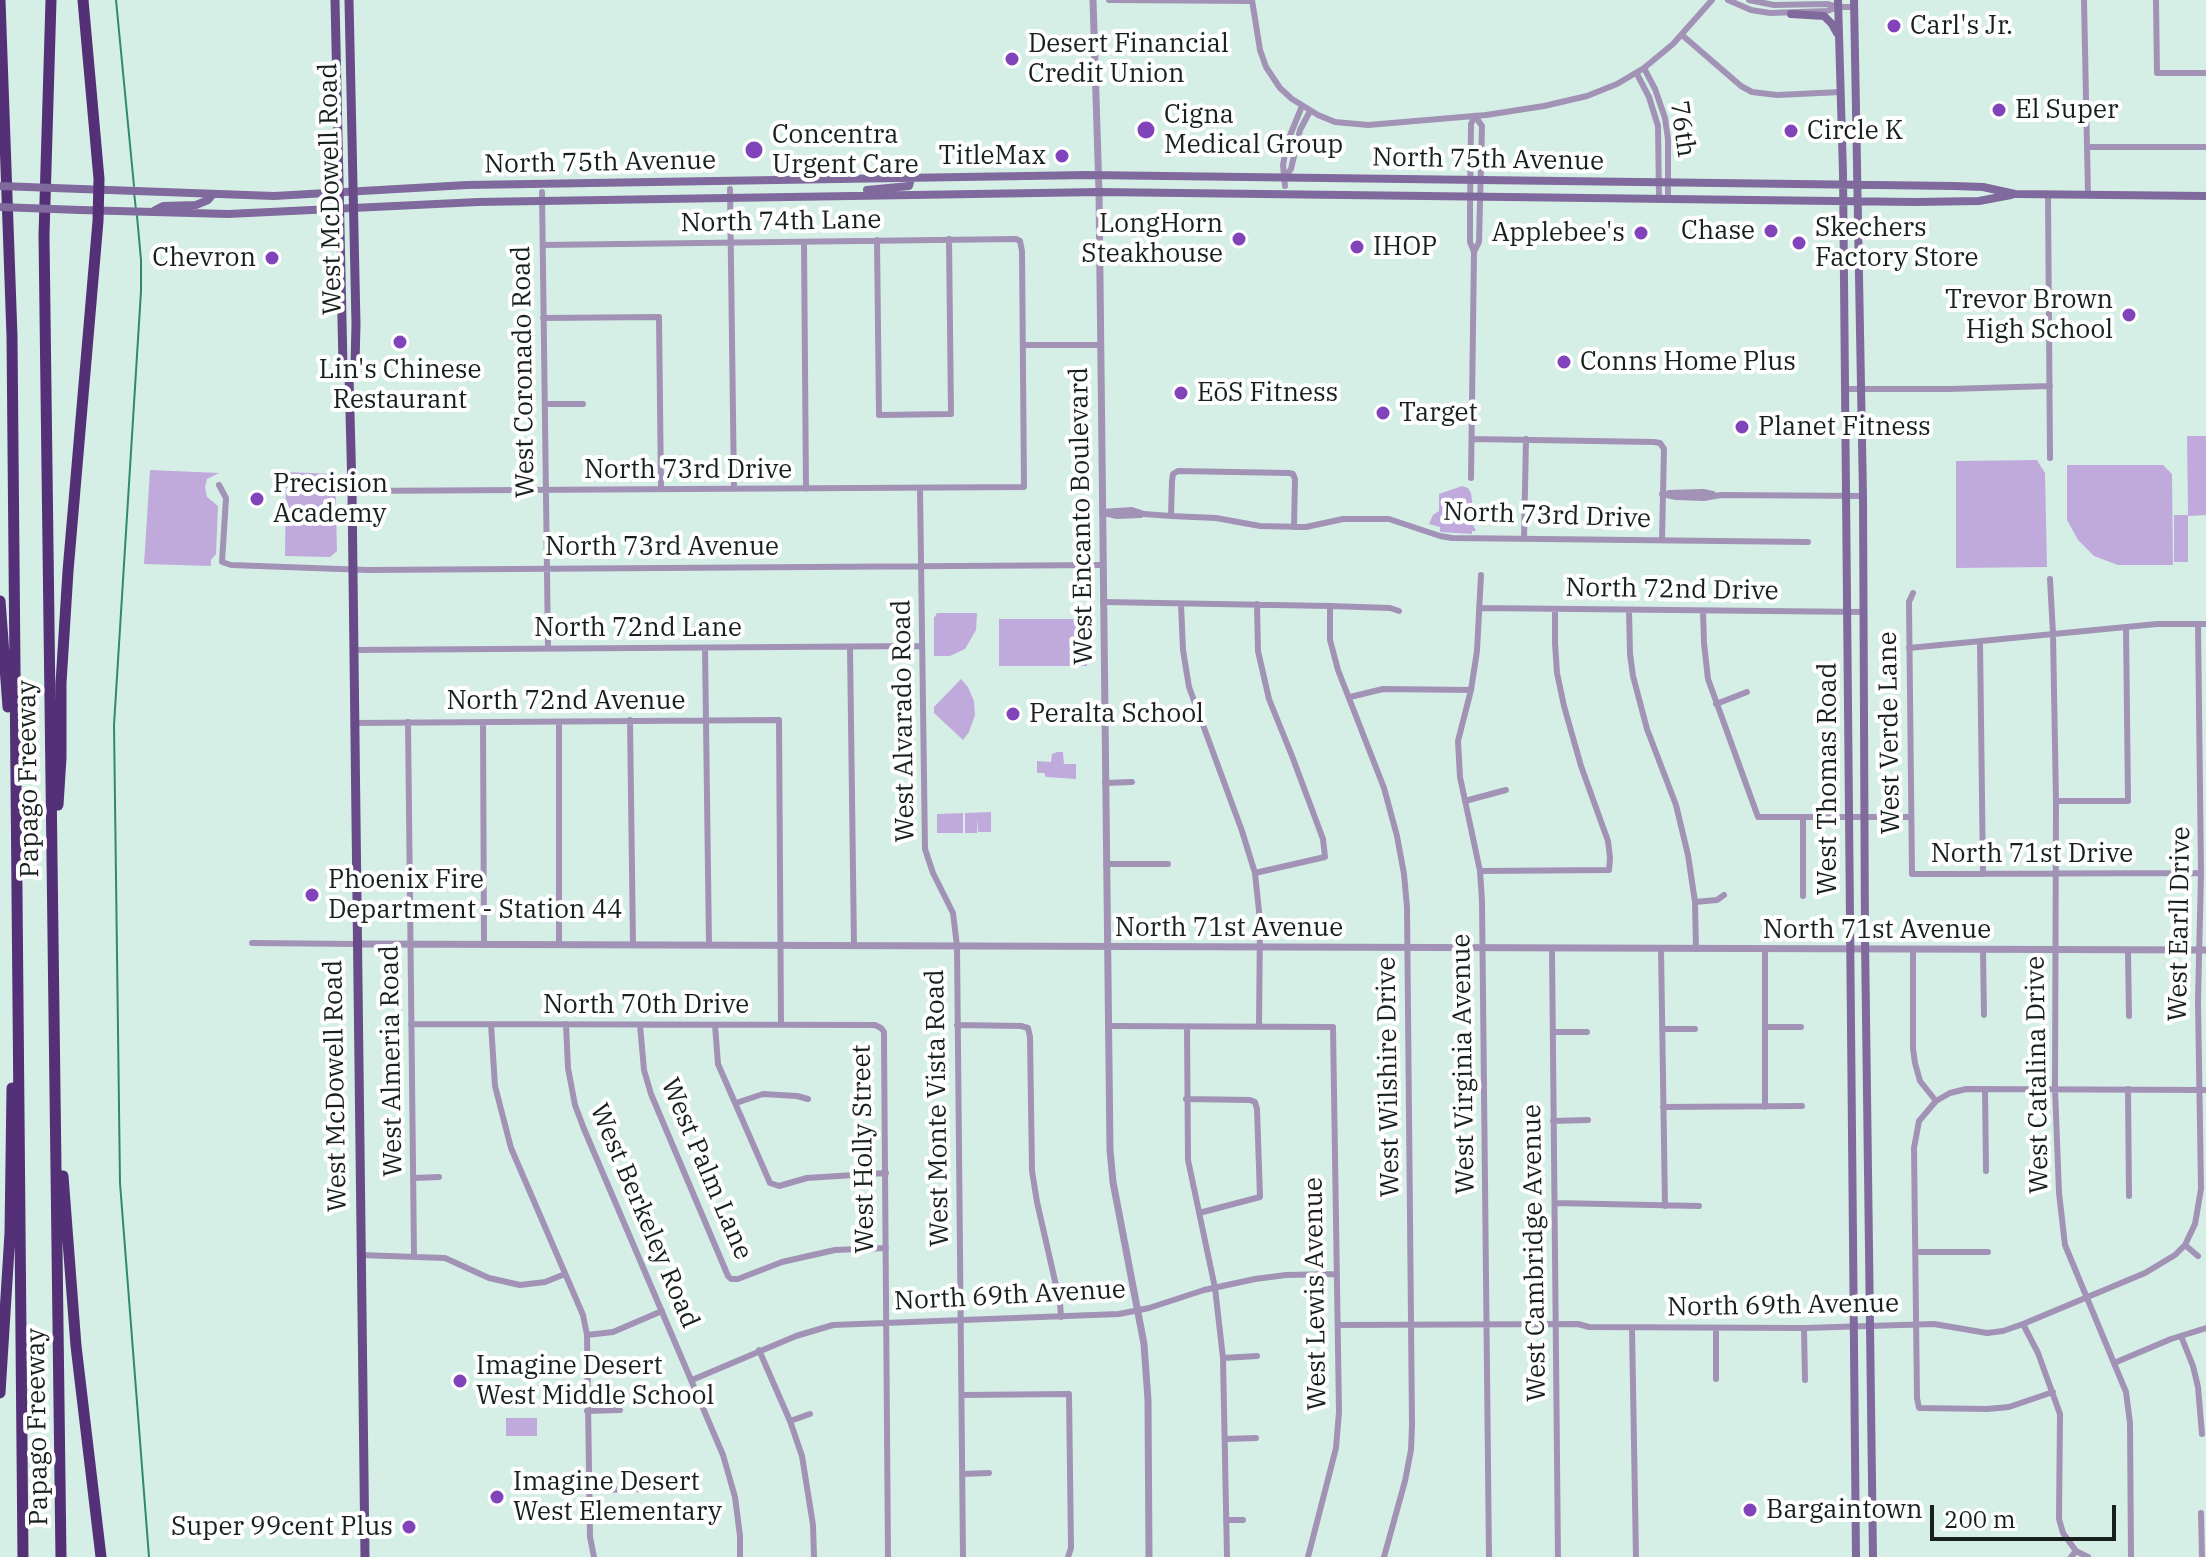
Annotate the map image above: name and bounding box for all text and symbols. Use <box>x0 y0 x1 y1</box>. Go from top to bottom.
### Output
place label: Carl's Jr. <box>1910 10 2013 42</box>
marker: Carl's Jr. <box>1885 17 1903 35</box>
place label: Desert Financial Credit Union <box>1028 28 1229 90</box>
marker: Desert Financial Credit Union <box>1003 50 1021 68</box>
street label: West McDowell Road <box>313 63 349 315</box>
place label: El Super <box>2015 94 2119 126</box>
place label: Cigna Medical Group <box>1164 99 1343 160</box>
street label: 76th <box>1663 99 1701 159</box>
marker: El Super <box>1990 101 2008 119</box>
place label: Circle K <box>1807 115 1903 147</box>
place label: Concentra Urgent Care <box>772 119 919 180</box>
marker: Cigna Medical Group <box>1135 119 1157 141</box>
marker: Circle K <box>1782 122 1800 140</box>
marker: Concentra Urgent Care <box>743 139 765 161</box>
place label: TitleMax <box>938 140 1046 172</box>
street label: North 75th Avenue <box>1372 142 1604 178</box>
street label: North 75th Avenue <box>484 145 716 181</box>
marker: TitleMax <box>1053 147 1071 165</box>
street label: North 74th Lane <box>680 205 882 239</box>
place label: LongHorn Steakhouse <box>1081 208 1223 270</box>
place label: Skechers Factory Store <box>1815 212 1978 274</box>
place label: Chase <box>1681 215 1755 247</box>
place label: Applebee's <box>1492 217 1625 249</box>
marker: Chase <box>1762 222 1780 240</box>
marker: Applebee's <box>1632 224 1650 242</box>
marker: LongHorn Steakhouse <box>1230 230 1248 248</box>
place label: IHOP <box>1373 231 1437 263</box>
marker: Skechers Factory Store <box>1790 234 1808 252</box>
marker: IHOP <box>1348 238 1366 256</box>
place label: Chevron <box>152 242 256 274</box>
street label: West Coronado Road <box>506 246 542 498</box>
marker: Chevron <box>263 249 281 267</box>
place label: Trevor Brown High School <box>1945 284 2113 346</box>
marker: Trevor Brown High School <box>2120 306 2138 324</box>
marker: Lin's Chinese Restaurant <box>391 333 409 351</box>
place label: Conns Home Plus <box>1580 346 1796 378</box>
marker: Conns Home Plus <box>1555 353 1573 371</box>
place label: Lin's Chinese Restaurant <box>319 354 481 416</box>
street label: West Encanto Boulevard <box>1064 367 1100 665</box>
place label: EōS Fitness <box>1197 377 1338 409</box>
marker: EōS Fitness <box>1172 384 1190 402</box>
place label: Target <box>1399 397 1478 429</box>
marker: Target <box>1374 404 1392 422</box>
place label: Planet Fitness <box>1758 411 1931 443</box>
marker: Planet Fitness <box>1733 418 1751 436</box>
street label: North 73rd Drive <box>584 454 792 486</box>
place label: Precision Academy <box>273 468 388 530</box>
marker: Precision Academy <box>248 490 266 508</box>
street label: North 73rd Drive <box>1442 497 1652 535</box>
street label: North 73rd Avenue <box>545 531 779 563</box>
street label: North 72nd Drive <box>1565 573 1779 607</box>
street label: West Alvarado Road <box>886 599 922 843</box>
street label: North 72nd Lane <box>534 612 742 644</box>
street label: West Verde Lane <box>1873 631 1907 835</box>
street label: West Thomas Road <box>1812 662 1844 896</box>
street label: Papago Freeway <box>12 680 46 878</box>
street label: North 72nd Avenue <box>446 685 686 717</box>
place label: Peralta School <box>1029 698 1204 730</box>
marker: Peralta School <box>1004 705 1022 723</box>
street label: West Earll Drive <box>2163 826 2197 1022</box>
street label: North 71st Drive <box>1931 838 2133 870</box>
place label: Phoenix Fire Department - Station 44 <box>328 864 623 926</box>
marker: Phoenix Fire Department - Station 44 <box>303 886 321 904</box>
street label: North 71st Avenue <box>1115 912 1343 944</box>
street label: North 71st Avenue <box>1763 914 1991 946</box>
street label: West Virginia Avenue <box>1446 933 1482 1195</box>
street label: West Almeria Road <box>374 945 410 1177</box>
street label: West Wilshire Drive <box>1371 956 1407 1198</box>
street label: West Catalina Drive <box>2020 956 2056 1194</box>
street label: West McDowell Road <box>318 960 354 1212</box>
street label: West Monte Vista Road <box>920 969 956 1247</box>
street label: North 70th Drive <box>543 989 749 1021</box>
street label: West Holly Street <box>847 1044 881 1254</box>
street label: West Palm Lane <box>654 1073 758 1265</box>
street label: West Berkeley Road <box>583 1099 705 1333</box>
street label: West Cambridge Avenue <box>1517 1104 1553 1402</box>
street label: West Lewis Avenue <box>1298 1177 1334 1411</box>
street label: North 69th Avenue <box>893 1274 1127 1318</box>
street label: North 69th Avenue <box>1667 1288 1899 1324</box>
street label: Papago Freeway <box>21 1328 55 1526</box>
place label: Imagine Desert West Middle School <box>476 1350 714 1412</box>
marker: Imagine Desert West Middle School <box>451 1372 469 1390</box>
place label: Imagine Desert West Elementary <box>513 1466 722 1528</box>
marker: Imagine Desert West Elementary <box>488 1488 506 1506</box>
scale bar <box>1934 1489 2120 1539</box>
place label: Bargaintown <box>1766 1494 1923 1526</box>
marker: Bargaintown <box>1741 1501 1759 1519</box>
text: 200 m <box>1944 1503 2016 1535</box>
place label: Super 99cent Plus <box>171 1511 393 1543</box>
marker: Super 99cent Plus <box>400 1518 418 1536</box>

